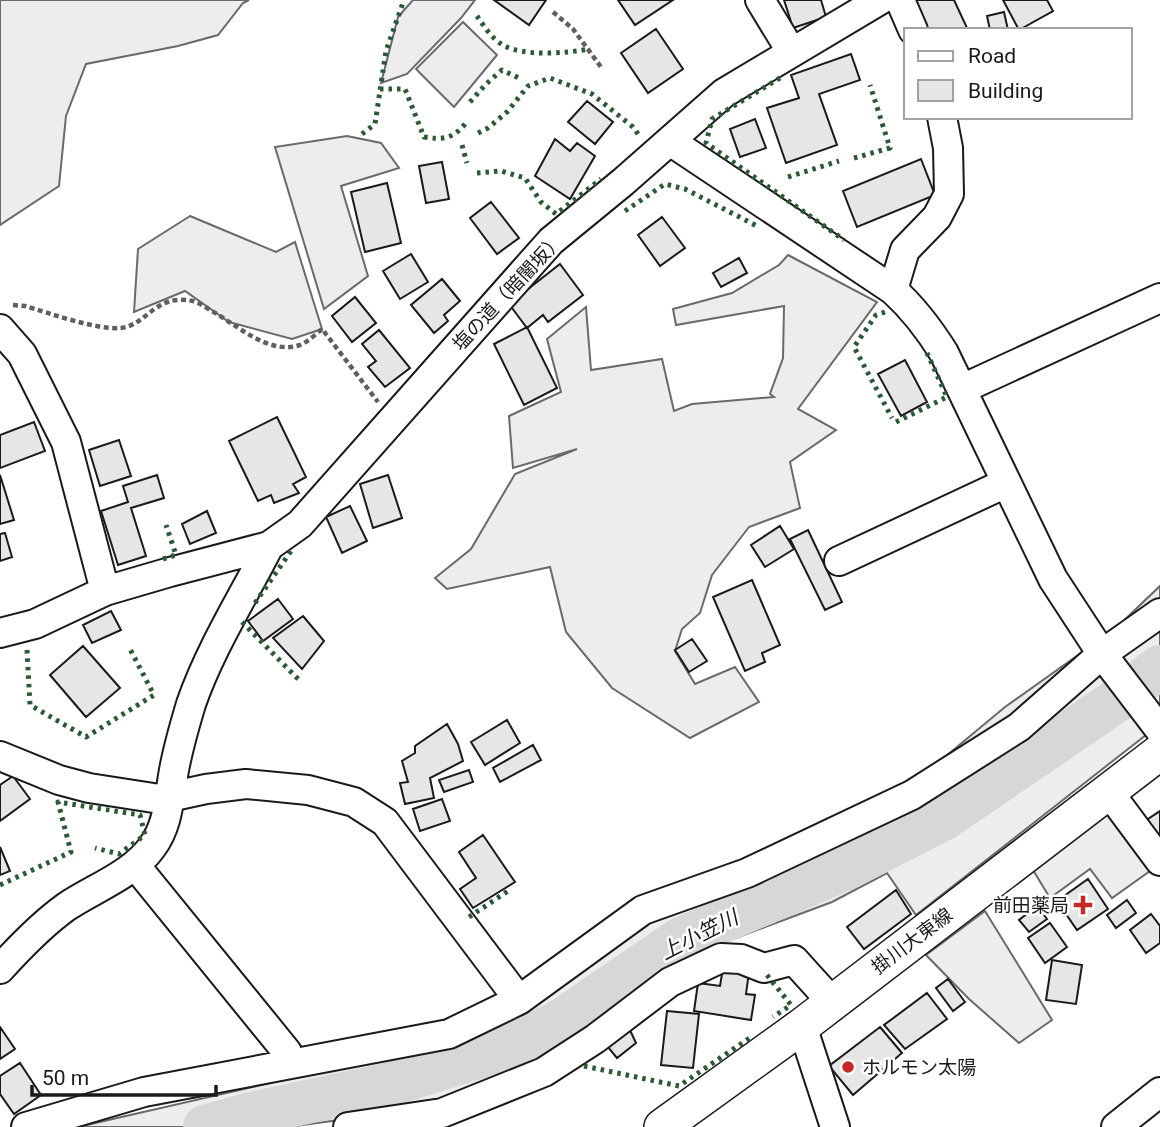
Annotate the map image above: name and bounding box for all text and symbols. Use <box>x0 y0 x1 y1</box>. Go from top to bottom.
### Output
legend <box>904 28 1132 119</box>
text: Road <box>968 44 1016 68</box>
text: Building <box>968 79 1043 103</box>
street label: 塩の道（暗闇坂） <box>448 229 568 355</box>
place label: 前田薬局 <box>993 894 1069 917</box>
marker: 前田薬局 <box>1075 897 1091 913</box>
street label: 掛川大東線 <box>867 903 957 979</box>
water label: 上小笠川 <box>656 904 744 965</box>
scale bar <box>32 1054 215 1098</box>
place label: ホルモン太陽 <box>862 1056 976 1079</box>
marker: ホルモン太陽 <box>840 1059 856 1075</box>
text: 50 m <box>42 1066 89 1090</box>

